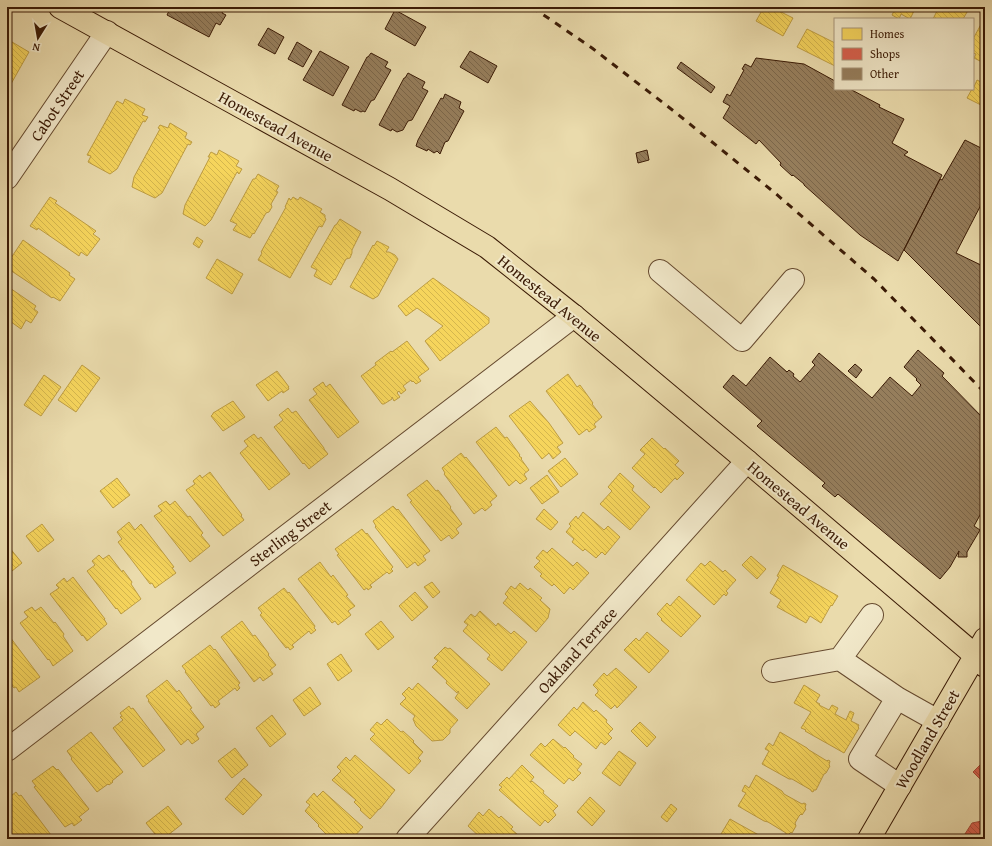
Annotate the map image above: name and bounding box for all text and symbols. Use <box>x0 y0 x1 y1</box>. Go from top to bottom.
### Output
north arrow <box>18 18 58 58</box>
legend <box>834 18 974 90</box>
text: Homes <box>870 25 905 42</box>
text: N <box>30 39 41 56</box>
text: Shops <box>870 45 900 62</box>
street label: Cabot Street <box>24 64 90 146</box>
text: Other <box>870 65 899 82</box>
street label: Homestead Avenue <box>214 85 338 167</box>
street label: Homestead Avenue <box>493 249 607 347</box>
street label: Homestead Avenue <box>742 455 856 555</box>
street label: Sterling Street <box>244 494 336 572</box>
street label: Oakland Terrace <box>531 601 623 699</box>
street label: Woodland Street <box>889 684 965 793</box>

